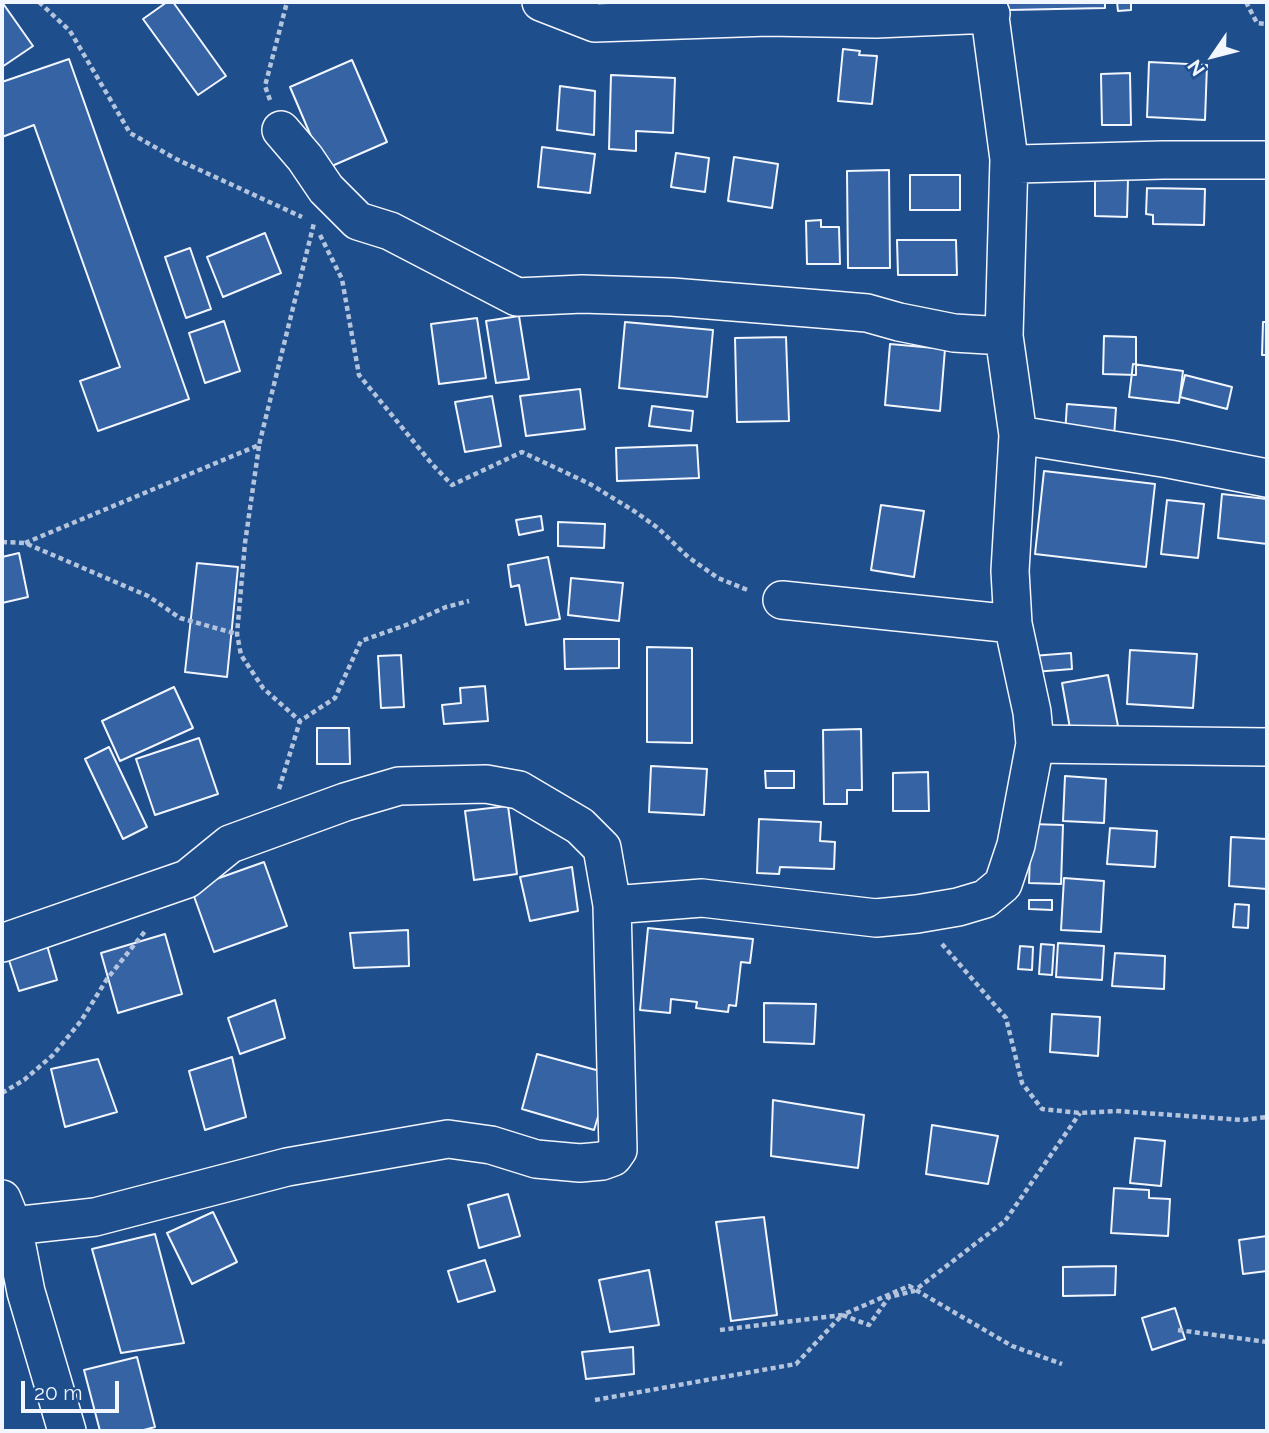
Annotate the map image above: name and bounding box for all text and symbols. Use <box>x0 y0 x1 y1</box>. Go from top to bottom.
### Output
north arrow <box>1178 21 1248 91</box>
text: N <box>1183 56 1209 80</box>
scale bar <box>24 1366 122 1410</box>
text: 20 m <box>34 1380 82 1405</box>

